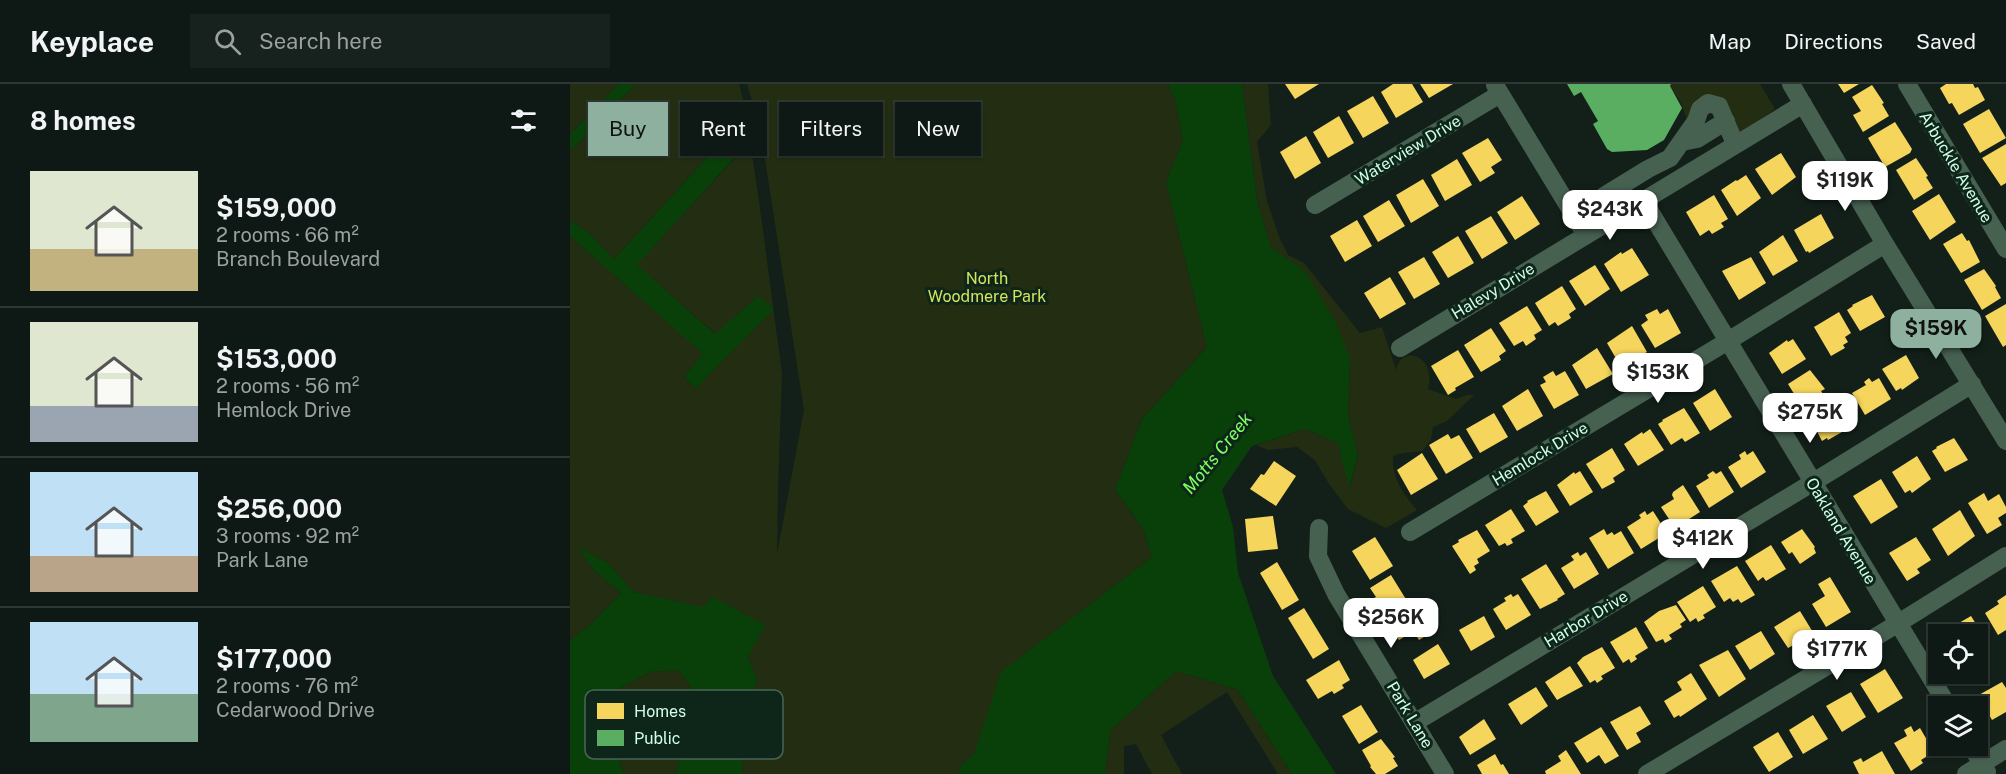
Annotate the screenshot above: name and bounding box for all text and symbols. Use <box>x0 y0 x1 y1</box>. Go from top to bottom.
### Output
search box <box>190 14 610 68</box>
text: Keyplace <box>30 25 154 58</box>
icon: search <box>211 25 244 58</box>
text: Search here <box>259 28 383 54</box>
text: Map <box>1709 29 1751 54</box>
text: Directions <box>1784 29 1883 54</box>
text: Saved <box>1916 29 1976 54</box>
chip: Buy <box>588 102 668 156</box>
chip: Rent <box>680 102 767 156</box>
chip: Filters <box>779 102 883 156</box>
chip: New <box>895 102 981 156</box>
icon: filters <box>507 104 540 137</box>
text: 8 homes <box>30 105 136 136</box>
street label: Arbuckle Avenue <box>1915 108 1997 226</box>
street label: Waterview Drive <box>1352 111 1464 189</box>
pin: $119K <box>1803 161 1887 212</box>
text: $119K <box>1816 168 1874 192</box>
pin: $243K <box>1568 190 1652 241</box>
text: $159,000 <box>216 192 337 223</box>
icon: home <box>78 195 150 267</box>
text: $243K <box>1576 197 1644 221</box>
text: 2 rooms · 66 m² <box>216 223 359 247</box>
text: Branch Boulevard <box>216 247 380 271</box>
street label: Halevy Drive <box>1448 259 1538 323</box>
park label: North Woodmere Park <box>928 269 1046 306</box>
pin: $159K <box>1894 309 1978 360</box>
text: $159K <box>1904 316 1968 340</box>
text: $153,000 <box>216 343 337 374</box>
icon: home <box>78 346 150 418</box>
pin: $153K <box>1616 353 1700 404</box>
text: $153K <box>1626 360 1690 384</box>
text: 2 rooms · 56 m² <box>216 374 359 398</box>
pin: $275K <box>1768 393 1852 444</box>
text: Hemlock Drive <box>216 398 351 422</box>
text: $275K <box>1777 400 1843 424</box>
water label: Motts Creek <box>1178 408 1256 498</box>
street label: Hemlock Drive <box>1489 418 1591 490</box>
street label: Oakland Avenue <box>1802 474 1880 588</box>
text: $256,000 <box>216 493 342 524</box>
icon: home <box>78 496 150 568</box>
pin: $412K <box>1661 519 1745 570</box>
text: 3 rooms · 92 m² <box>216 524 359 548</box>
text: $412K <box>1672 526 1734 550</box>
text: Park Lane <box>216 548 309 572</box>
street label: Harbor Drive <box>1541 587 1631 651</box>
pin: $256K <box>1349 598 1433 649</box>
text: $256K <box>1357 605 1425 629</box>
map controls <box>1928 624 1988 756</box>
button: locate <box>1928 624 1988 684</box>
pin: $177K <box>1795 630 1879 681</box>
text: $177K <box>1806 637 1868 661</box>
text: $177,000 <box>216 643 332 674</box>
icon: home <box>78 646 150 718</box>
text: 2 rooms · 76 m² <box>216 674 358 698</box>
street label: Park Lane <box>1383 678 1437 752</box>
legend <box>585 690 783 759</box>
button: layers <box>1928 696 1988 756</box>
text: Cedarwood Drive <box>216 698 375 722</box>
text: Homes <box>634 702 686 721</box>
text: Public <box>634 729 681 748</box>

